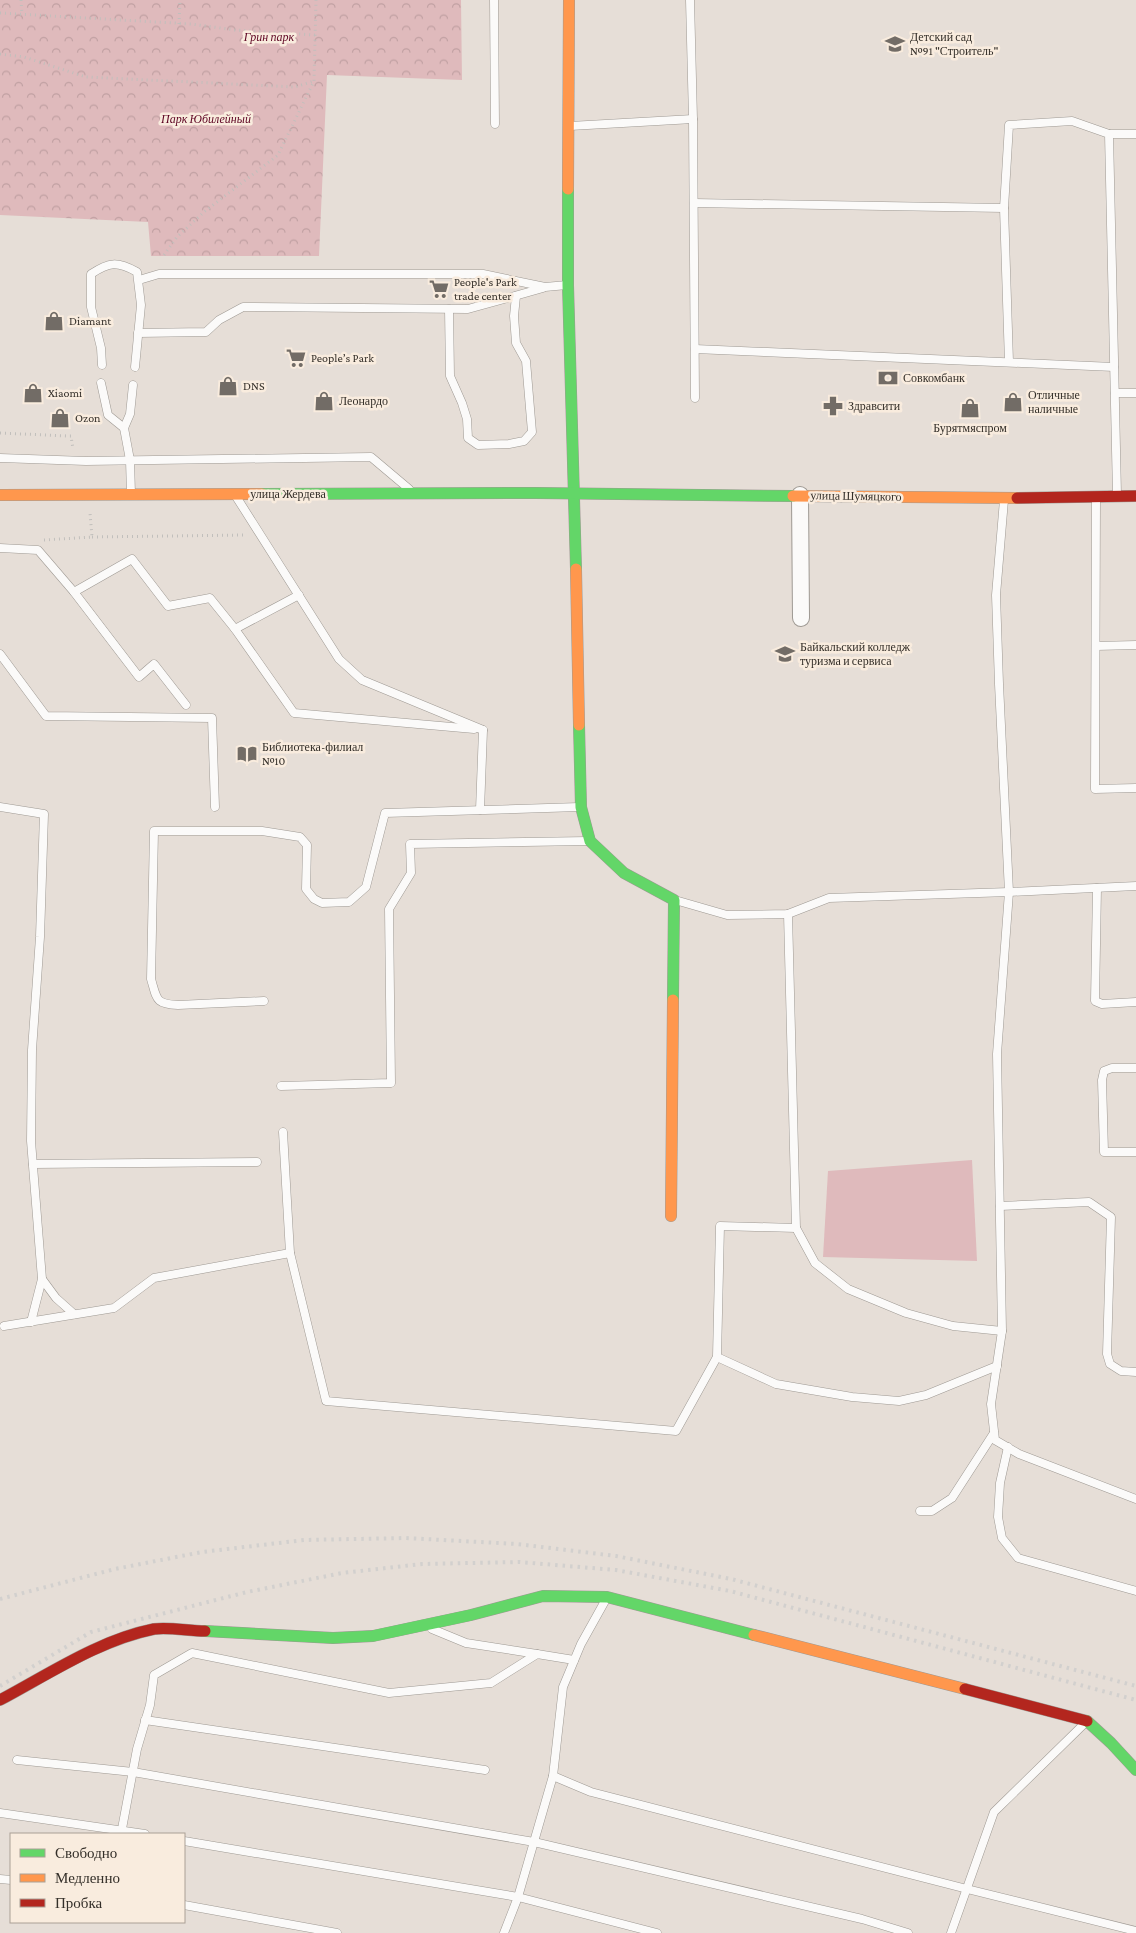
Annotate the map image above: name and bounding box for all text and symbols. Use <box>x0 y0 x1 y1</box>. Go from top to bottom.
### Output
park label: Грин парк <box>243 30 295 44</box>
place label: Детский сад №91 "Строитель" <box>910 30 999 58</box>
school or university icon: Детский сад №91 "Строитель" <box>884 33 906 55</box>
park label: Парк Юбилейный <box>160 112 251 126</box>
place label: People's Park trade center <box>454 275 517 303</box>
supermarket icon: People's Park trade center <box>428 278 450 300</box>
shop icon: Diamant <box>43 310 65 332</box>
place label: Diamant <box>69 314 112 328</box>
supermarket icon: People’s Park <box>285 347 307 369</box>
place label: People’s Park <box>311 351 374 365</box>
bank icon: Совкомбанк <box>877 367 899 389</box>
place label: Совкомбанк <box>903 371 965 385</box>
shop icon: DNS <box>217 375 239 397</box>
place label: DNS <box>243 379 265 393</box>
shop icon: Xiaomi <box>22 382 44 404</box>
place label: Xiaomi <box>48 386 82 400</box>
place label: Отличные наличные <box>1028 388 1080 416</box>
shop icon: Леонардо <box>313 390 335 412</box>
shop icon: Отличные наличные <box>1002 391 1024 413</box>
place label: Леонардо <box>339 394 388 408</box>
pharmacy icon: Здравсити <box>822 395 844 417</box>
shop icon: Бурятмяспром <box>959 397 981 419</box>
place label: Здравсити <box>848 399 901 413</box>
shop icon: Ozon <box>49 407 71 429</box>
place label: Ozon <box>75 411 101 425</box>
place label: Бурятмяспром <box>933 421 1007 435</box>
street label: улица Жердева <box>250 487 326 501</box>
street label: улица Шумяцкого <box>810 488 902 504</box>
place label: Байкальский колледж туризма и сервиса <box>800 640 911 668</box>
school or university icon: Байкальский колледж туризма и сервиса <box>774 643 796 665</box>
place label: Библиотека-филиал №10 <box>262 740 363 768</box>
library icon: Библиотека-филиал №10 <box>236 743 258 765</box>
legend <box>10 1833 185 1923</box>
text: Свободно <box>55 1845 117 1861</box>
text: Медленно <box>55 1870 120 1886</box>
text: Пробка <box>55 1895 103 1911</box>

